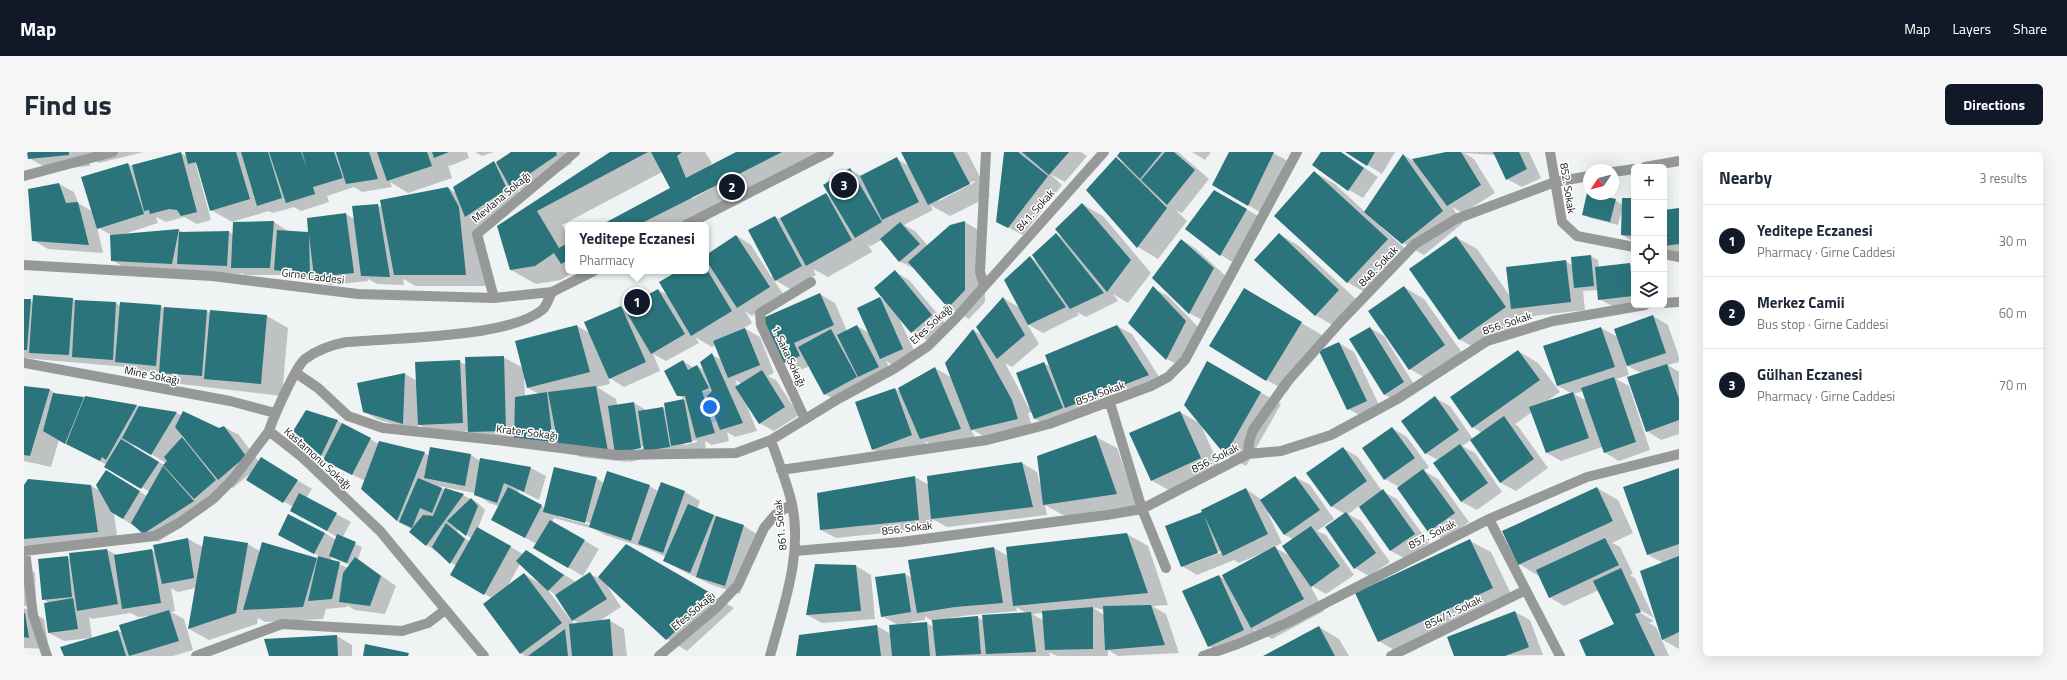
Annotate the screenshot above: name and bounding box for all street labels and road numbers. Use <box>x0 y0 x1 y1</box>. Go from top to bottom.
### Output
street label: 852. Sokak <box>1556 162 1580 215</box>
street label: Mevlana Sokağı <box>468 168 534 226</box>
street label: 841. Sokak <box>1012 185 1059 234</box>
street label: 848. Sokak <box>1355 242 1402 290</box>
street label: Girne Caddesi <box>281 264 345 288</box>
street label: Efes Sokağı <box>906 300 956 348</box>
street label: 856. Sokak <box>1480 307 1534 338</box>
street label: 1. Saka Sokağı <box>768 323 810 389</box>
street label: Mine Sokağı <box>123 362 181 388</box>
street label: 855. Sokak <box>1073 377 1127 409</box>
street label: Krater Sokağı <box>495 420 559 444</box>
street label: Kastamonu Sokağı <box>281 423 355 493</box>
street label: 856. Sokak <box>1189 439 1242 477</box>
street label: 861. Sokak <box>769 498 791 551</box>
street label: 857. Sokak <box>1406 515 1459 553</box>
street label: 856. Sokak <box>881 517 934 539</box>
street label: Efes Sokağı <box>667 588 719 634</box>
street label: 854/1. Sokak <box>1422 591 1485 633</box>

